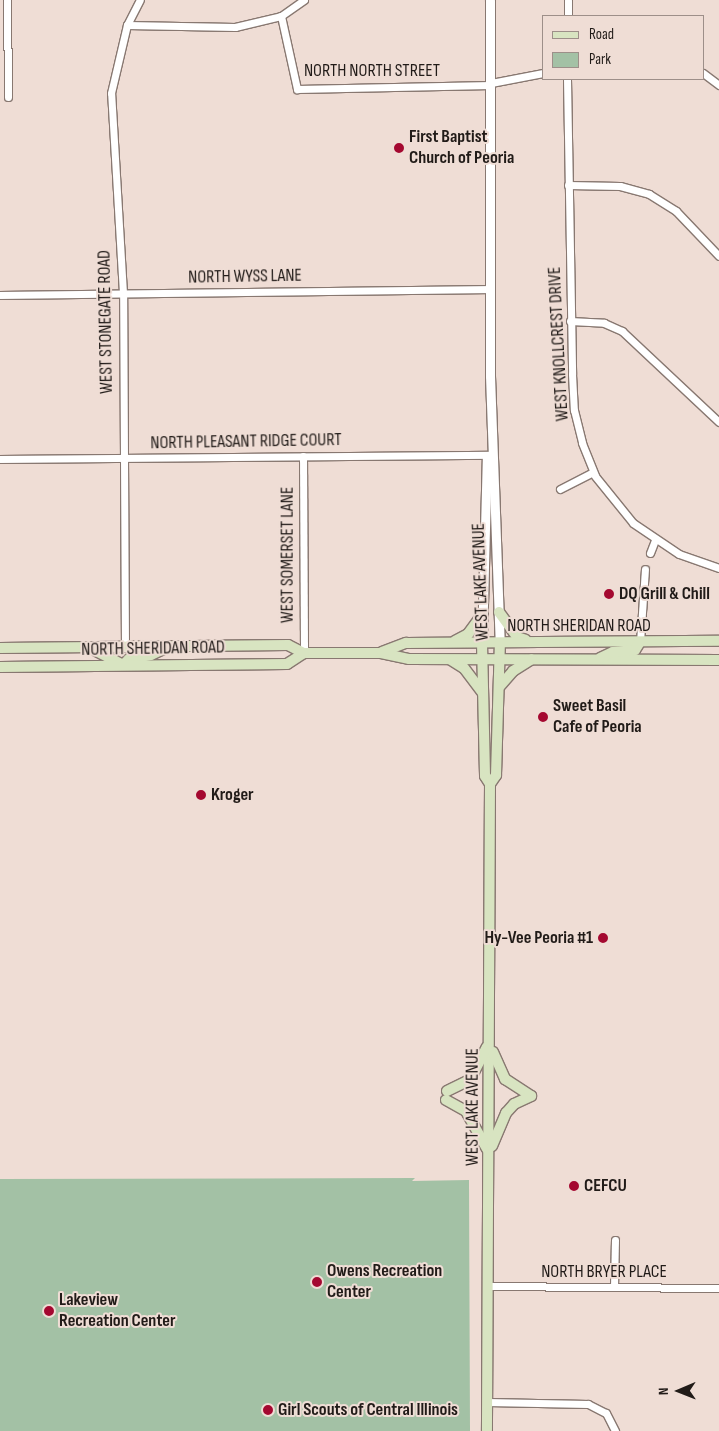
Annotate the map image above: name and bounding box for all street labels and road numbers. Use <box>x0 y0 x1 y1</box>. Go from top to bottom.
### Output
street label: NORTH NORTH STREET <box>304 60 440 82</box>
street label: WEST STONEGATE ROAD <box>94 250 118 394</box>
street label: NORTH WYSS LANE <box>188 265 302 289</box>
street label: WEST KNOLLCREST DRIVE <box>544 266 574 422</box>
street label: NORTH PLEASANT RIDGE COURT <box>150 430 342 454</box>
street label: WEST SOMERSET LANE <box>277 487 299 623</box>
street label: WEST LAKE AVENUE <box>468 523 494 641</box>
street label: NORTH SHERIDAN ROAD <box>507 615 651 637</box>
street label: NORTH SHERIDAN ROAD <box>81 637 225 661</box>
street label: WEST LAKE AVENUE <box>462 1048 484 1166</box>
street label: NORTH BRYER PLACE <box>541 1261 667 1283</box>

